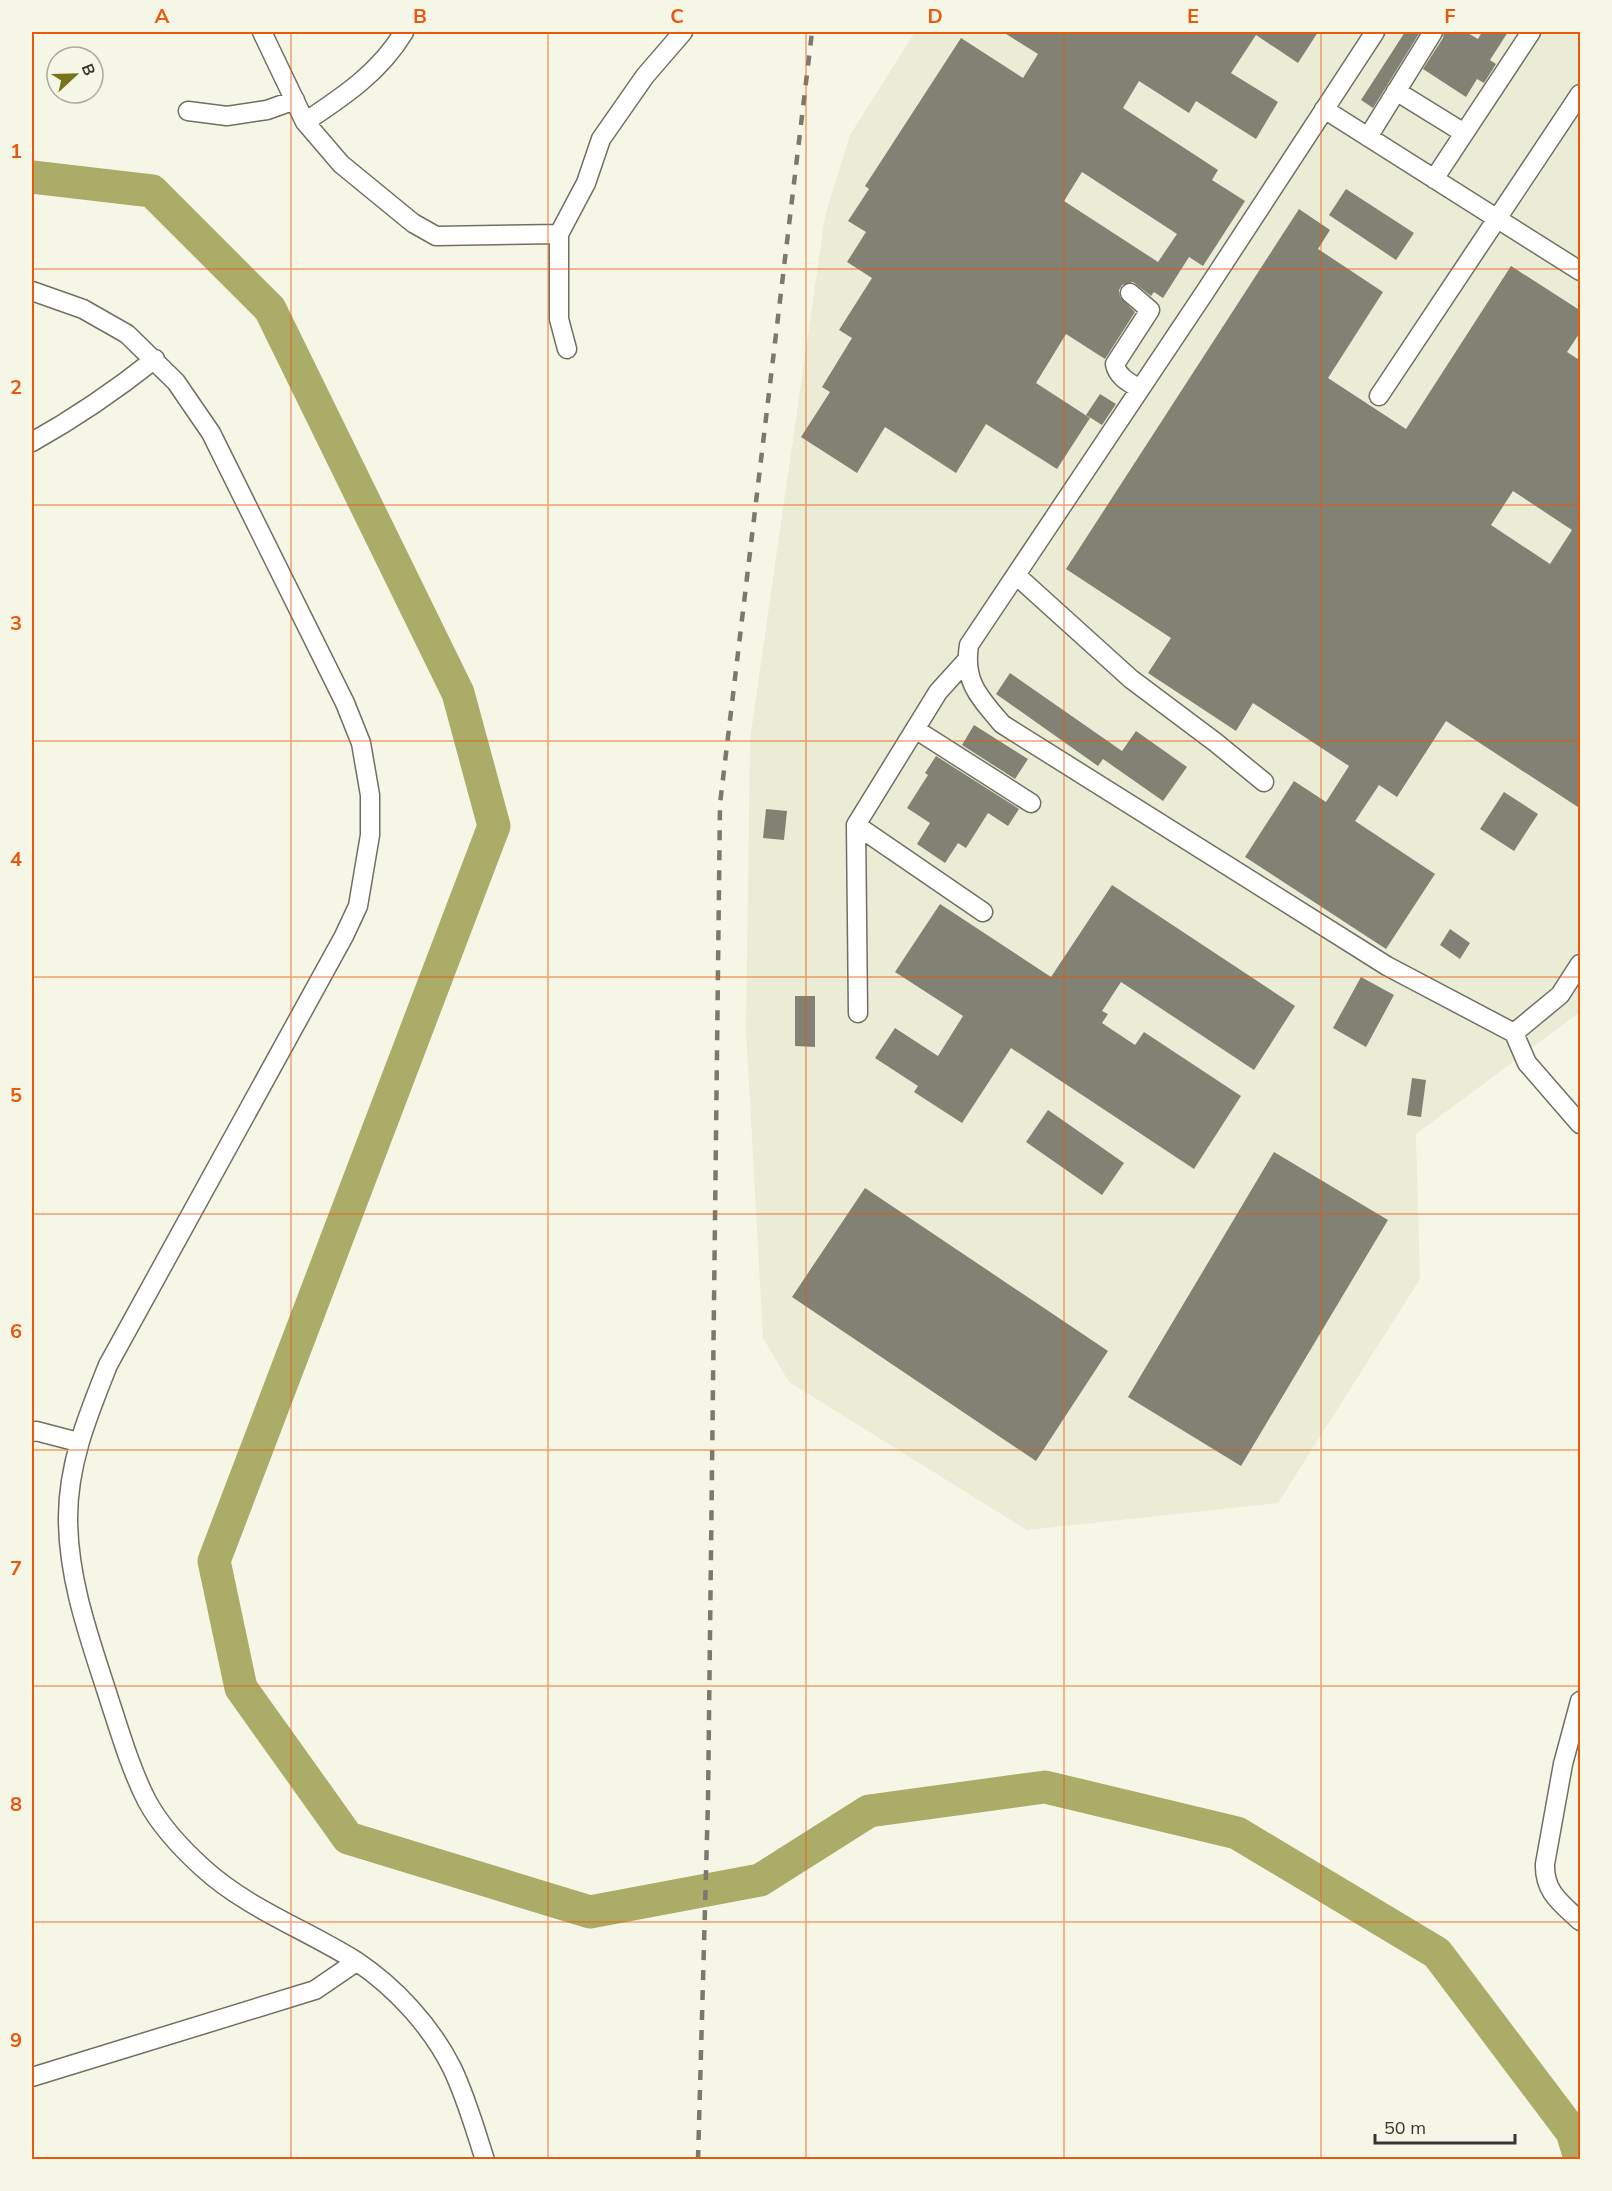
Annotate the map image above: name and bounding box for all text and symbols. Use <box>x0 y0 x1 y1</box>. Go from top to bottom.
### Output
text: A <box>155 3 170 28</box>
text: B <box>413 3 427 28</box>
text: C <box>670 3 684 28</box>
text: D <box>927 3 943 28</box>
text: E <box>1187 3 1199 28</box>
text: F <box>1444 3 1456 28</box>
north arrow <box>45 45 105 105</box>
text: B <box>78 61 100 78</box>
text: 1 <box>10 138 22 163</box>
text: 2 <box>10 374 22 399</box>
text: 3 <box>10 610 22 635</box>
text: 4 <box>10 846 22 871</box>
text: 5 <box>10 1082 22 1107</box>
text: 6 <box>10 1318 22 1343</box>
text: 7 <box>10 1555 22 1580</box>
text: 8 <box>10 1791 22 1816</box>
text: 9 <box>10 2027 22 2052</box>
scale bar <box>1375 2107 1514 2145</box>
text: 50 m <box>1384 2116 1426 2139</box>

